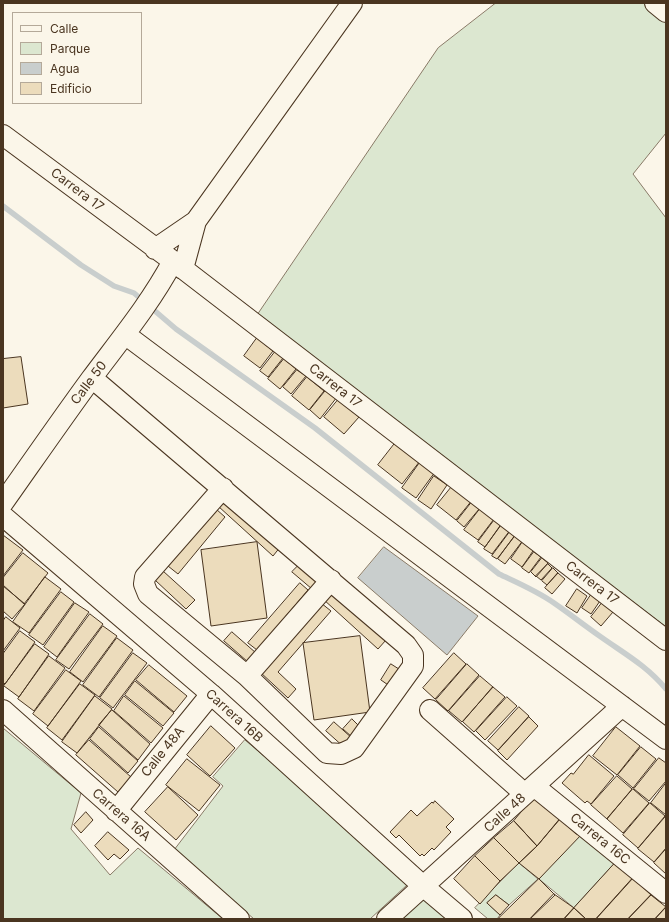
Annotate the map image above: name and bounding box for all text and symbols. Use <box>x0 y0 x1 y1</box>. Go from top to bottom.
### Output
legend <box>12 12 142 104</box>
text: Calle <box>50 21 78 36</box>
text: Parque <box>50 41 90 56</box>
text: Agua <box>50 61 79 76</box>
text: Edificio <box>50 81 92 96</box>
street label: Carrera 17 <box>47 165 107 215</box>
street label: Calle 50 <box>68 358 110 408</box>
street label: Carrera 17 <box>306 361 364 411</box>
street label: Carrera 17 <box>562 558 622 608</box>
street label: Carrera 16B <box>202 686 266 746</box>
street label: Calle 48A <box>138 724 188 780</box>
street label: Carrera 16A <box>89 785 153 845</box>
street label: Calle 48 <box>481 790 529 836</box>
street label: Carrera 16C <box>567 810 633 868</box>

